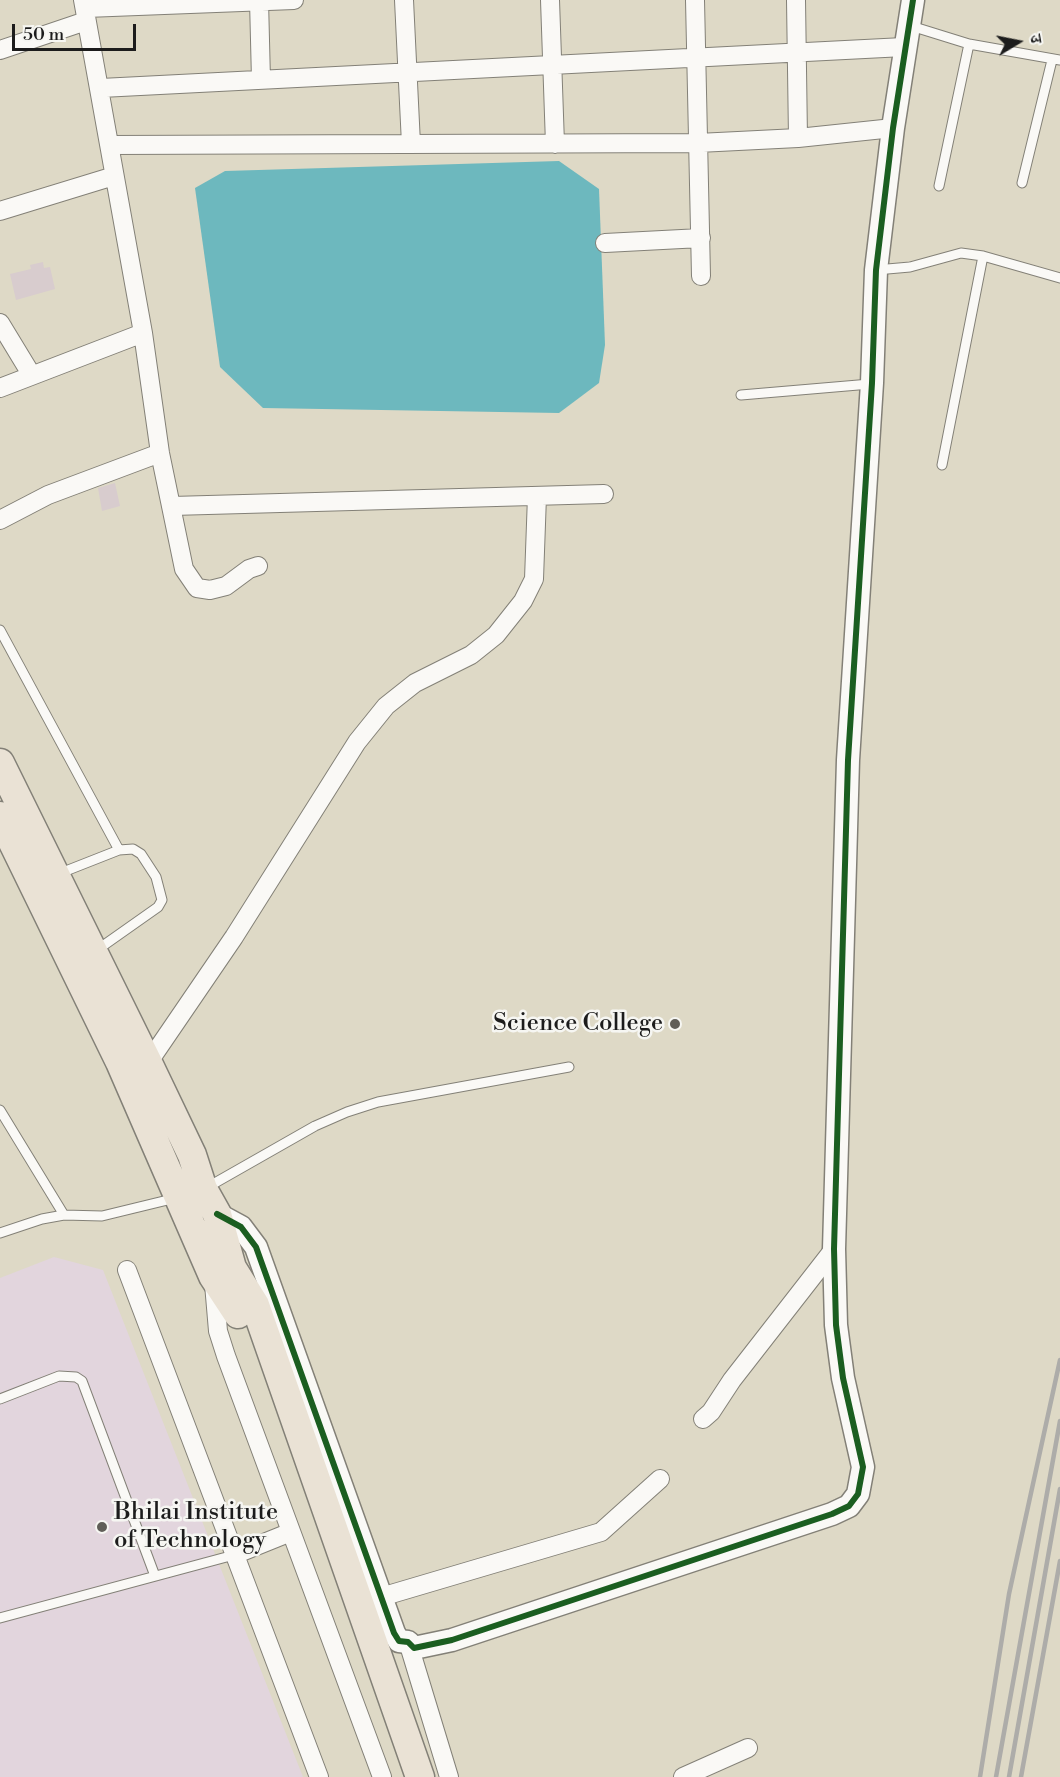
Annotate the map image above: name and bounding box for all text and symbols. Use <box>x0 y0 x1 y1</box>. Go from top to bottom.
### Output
scale bar <box>15 12 140 50</box>
north arrow <box>988 12 1048 72</box>
text: 50 m <box>23 23 64 46</box>
text: उ <box>1025 33 1046 45</box>
place label: Science College <box>493 1010 663 1038</box>
marker: Science College <box>668 1017 682 1031</box>
place label: Bhilai Institute of Technology <box>114 1499 278 1555</box>
marker: Bhilai Institute of Technology <box>95 1520 109 1534</box>

